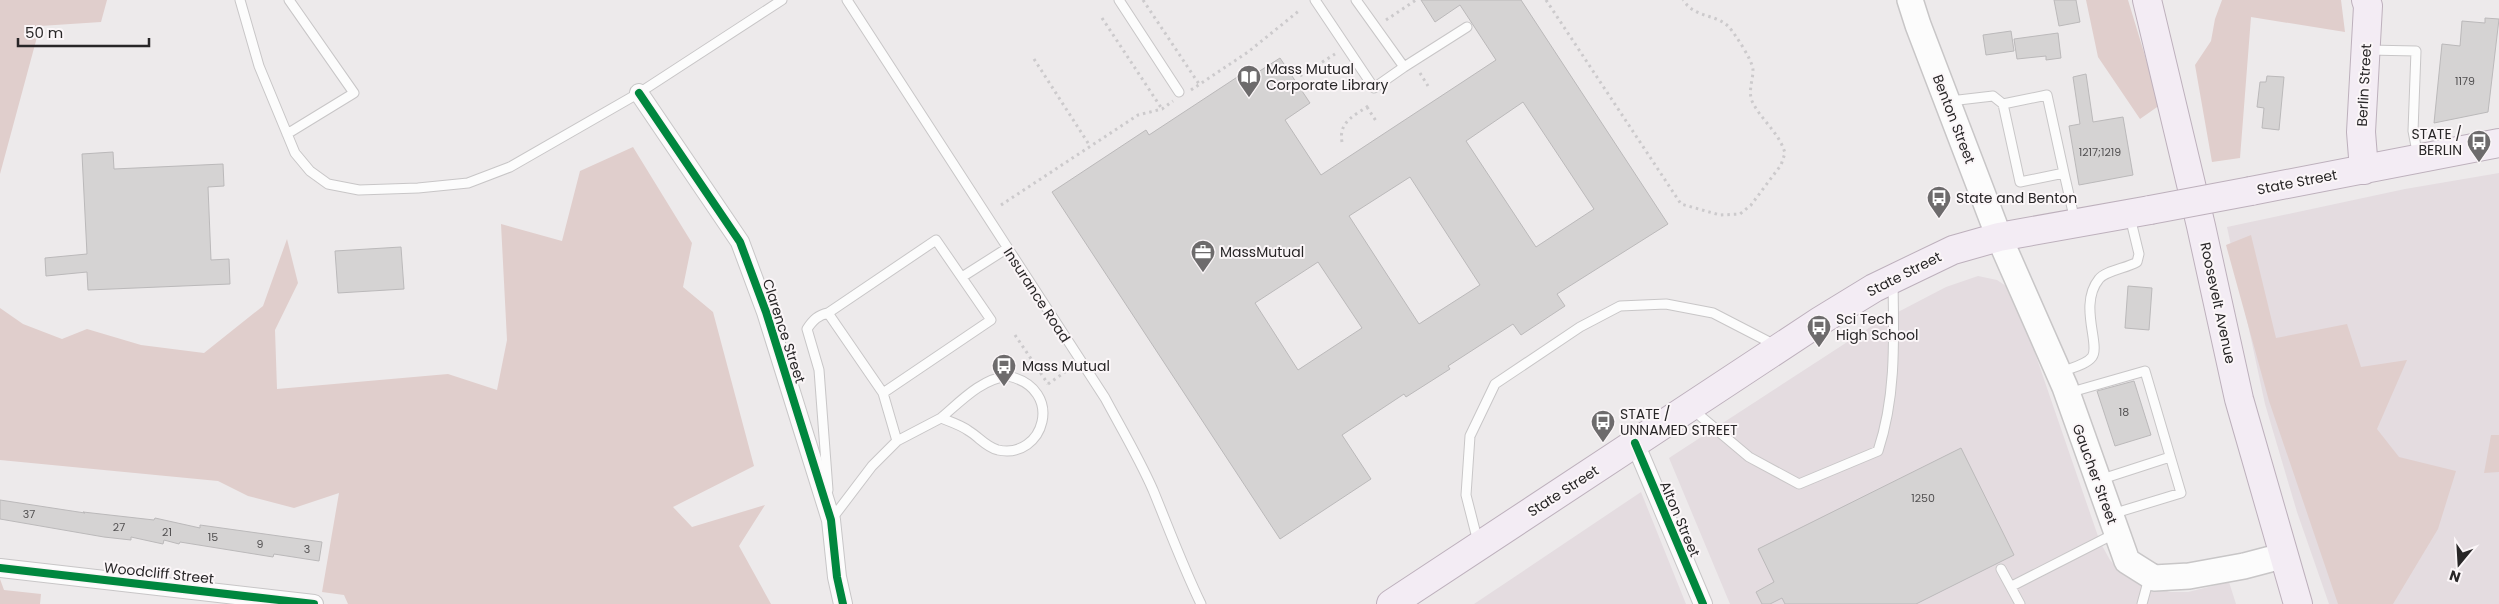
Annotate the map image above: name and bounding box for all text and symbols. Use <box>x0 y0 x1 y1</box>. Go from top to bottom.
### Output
scale bar <box>18 15 149 47</box>
text: 50 m <box>25 22 63 43</box>
street label: Berlin Street <box>2352 43 2376 127</box>
place label: Mass Mutual Corporate Library <box>1266 59 1388 95</box>
library icon: Mass Mutual Corporate Library <box>1236 64 1262 98</box>
street label: Benton Street <box>1928 72 1980 166</box>
house number: 1179 <box>2455 73 2475 89</box>
place label: STATE / BERLIN <box>2412 124 2462 160</box>
bus stop icon: STATE / BERLIN <box>2466 129 2492 163</box>
house number: 1217;1219 <box>2079 144 2121 160</box>
street label: State Street <box>2255 164 2339 200</box>
bus stop icon: State and Benton <box>1926 185 1952 219</box>
place label: State and Benton <box>1956 188 2077 208</box>
office icon: MassMutual <box>1190 239 1216 273</box>
street label: Roosevelt Avenue <box>2195 240 2241 366</box>
place label: MassMutual <box>1220 242 1304 262</box>
street label: Insurance Road <box>999 244 1075 346</box>
street label: State Street <box>1863 247 1945 301</box>
street label: Clarence Street <box>758 276 810 386</box>
place label: Sci Tech High School <box>1836 309 1918 345</box>
bus stop icon: Sci Tech High School <box>1806 314 1832 348</box>
bus stop icon: Mass Mutual <box>991 353 1017 387</box>
place label: Mass Mutual <box>1022 356 1110 376</box>
place label: STATE / UNNAMED STREET <box>1620 404 1738 440</box>
house number: 18 <box>2119 404 2129 420</box>
bus stop icon: STATE / UNNAMED STREET <box>1590 409 1616 443</box>
street label: Gaucher Street <box>2068 421 2122 527</box>
street label: State Street <box>1523 460 1603 522</box>
street label: Alton Street <box>1655 478 1705 560</box>
house number: 1250 <box>1911 490 1935 506</box>
house number: 37 <box>23 506 35 522</box>
house number: 27 <box>113 519 125 535</box>
house number: 21 <box>162 524 172 540</box>
house number: 15 <box>208 529 218 545</box>
house number: 9 <box>257 536 264 552</box>
north arrow <box>2434 539 2484 589</box>
house number: 3 <box>304 541 310 557</box>
street label: Woodcliff Street <box>103 557 215 589</box>
text: N <box>2447 565 2463 588</box>

